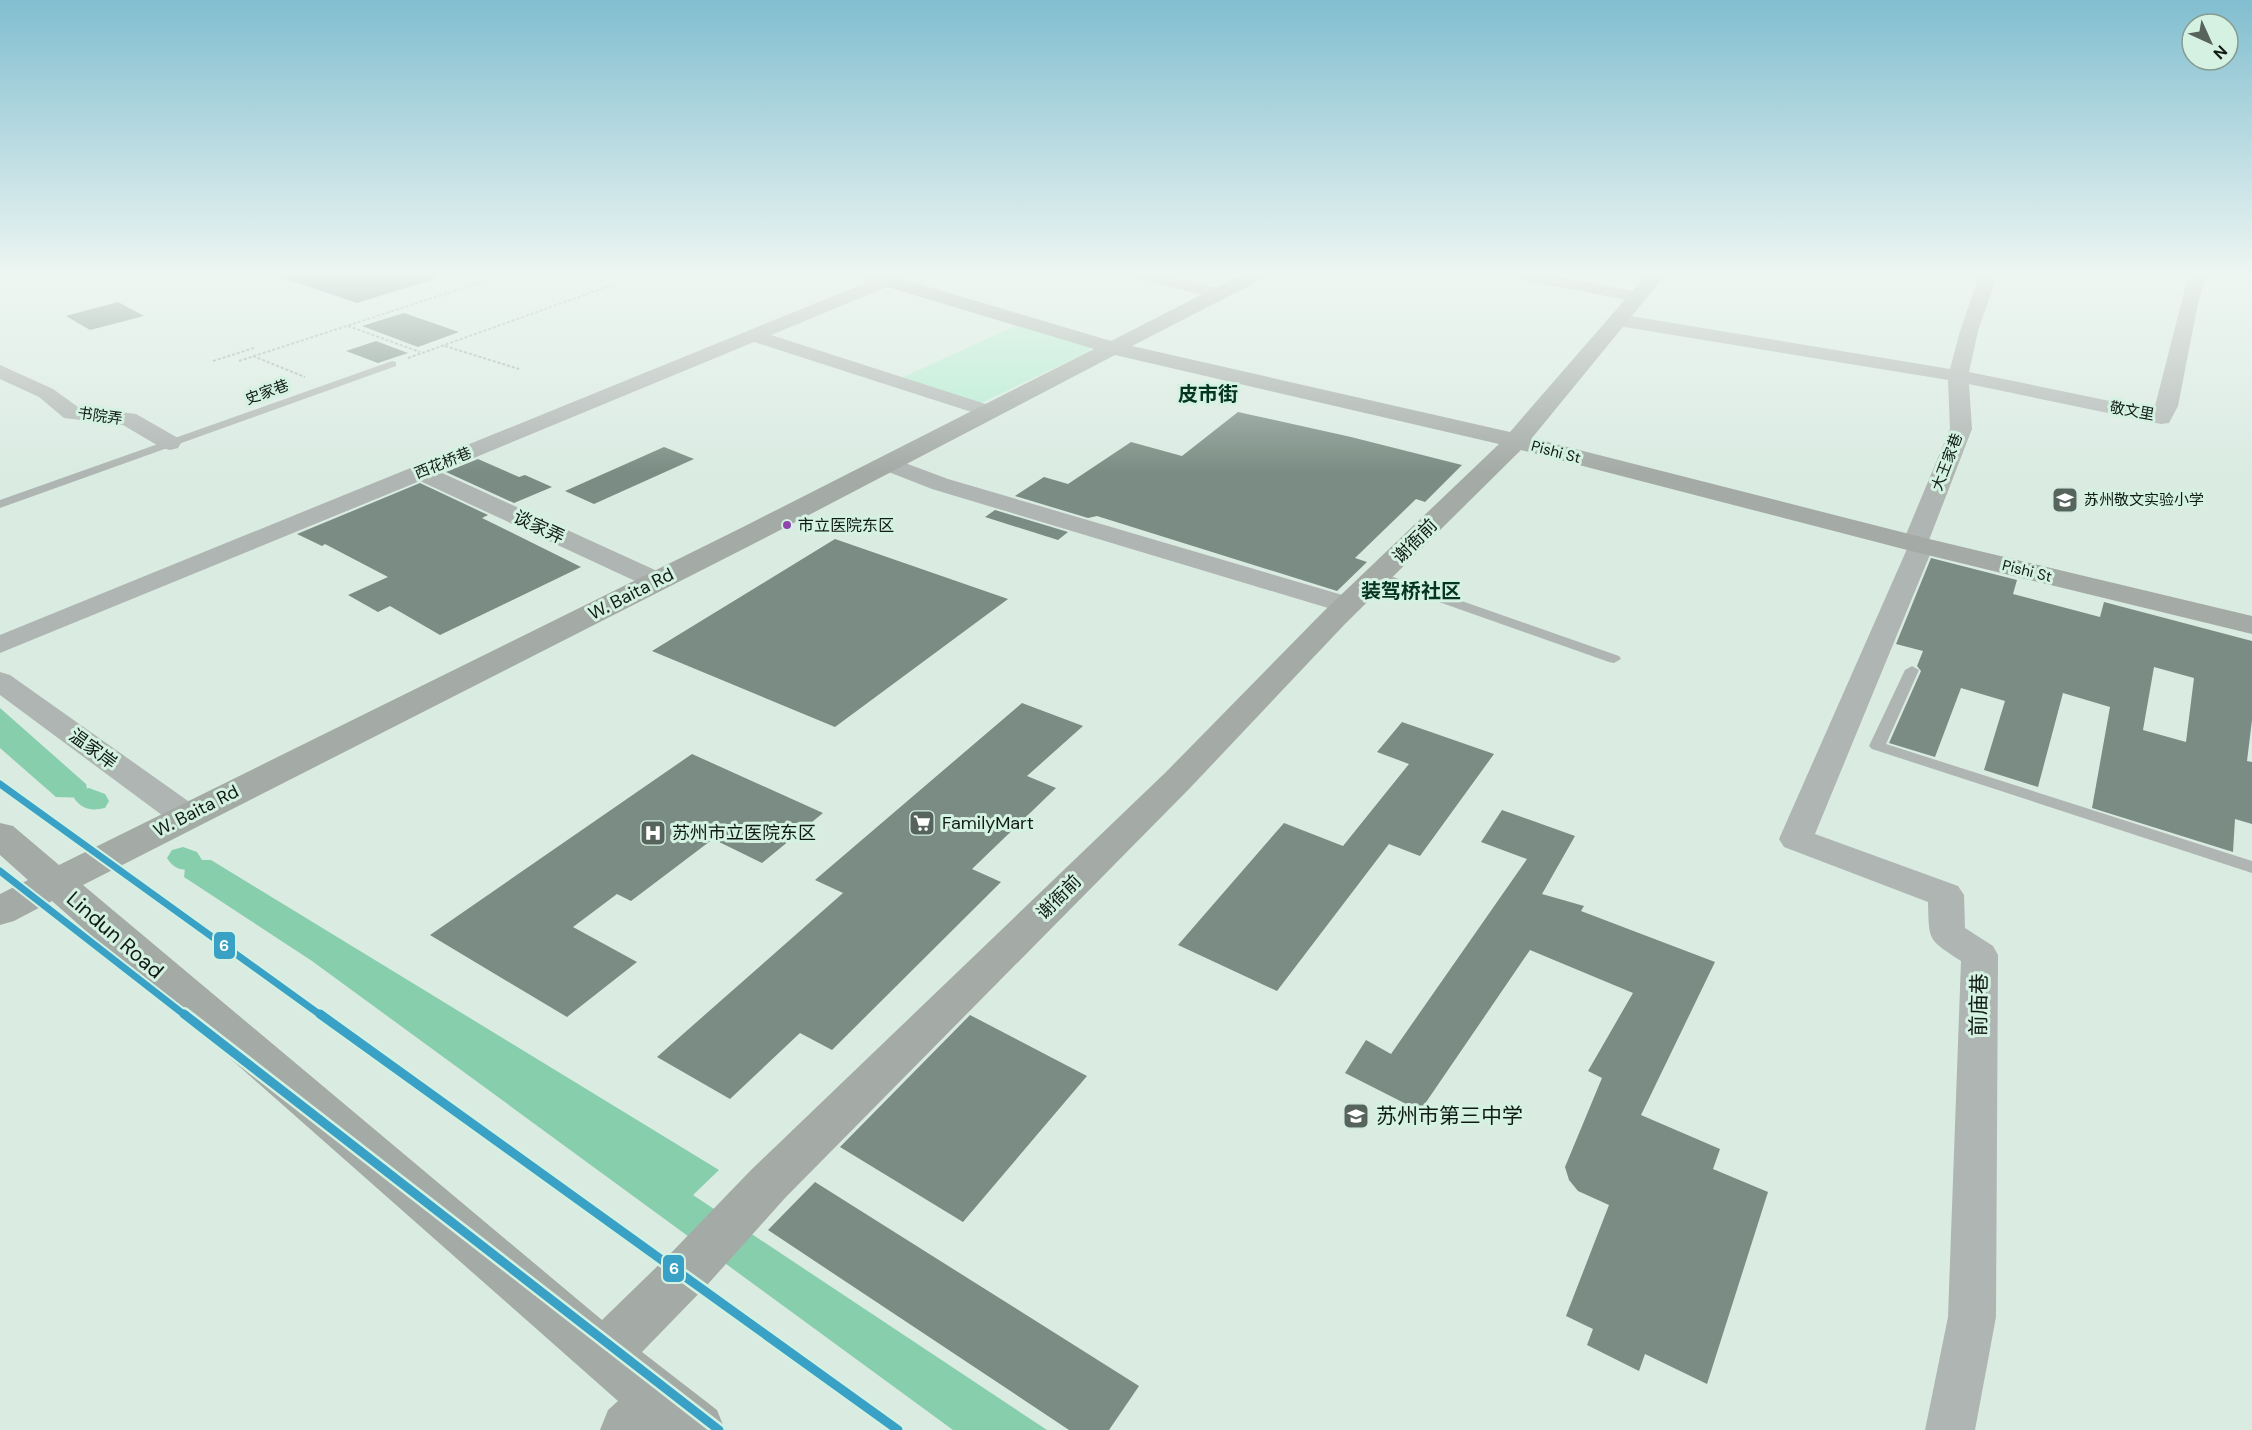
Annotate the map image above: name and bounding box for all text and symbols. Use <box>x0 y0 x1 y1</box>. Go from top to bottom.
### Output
north arrow <box>2180 12 2240 72</box>
text: N <box>2209 41 2232 64</box>
street label: 史家巷 <box>242 375 292 409</box>
district label: 皮市街 <box>1178 381 1238 407</box>
street label: 敬文里 <box>2108 397 2156 425</box>
street label: 书院弄 <box>76 403 124 429</box>
street label: 大王家巷 <box>1927 430 1967 494</box>
street label: Pishi St <box>1529 436 1583 468</box>
street label: 西花桥巷 <box>411 442 475 484</box>
school or university icon: 苏州敬文实验小学 <box>2050 485 2080 515</box>
place label: 苏州敬文实验小学 <box>2084 490 2204 510</box>
street label: 谈家弄 <box>509 505 569 549</box>
street label: 谢衙前 <box>1387 513 1443 569</box>
place label: 市立医院东区 <box>798 515 894 536</box>
marker: 市立医院东区 <box>781 519 793 531</box>
street label: Pishi St <box>2000 555 2054 587</box>
street label: W. Baita Rd <box>584 562 678 626</box>
district label: 装驾桥社区 <box>1361 578 1461 604</box>
street label: 温家岸 <box>64 723 122 775</box>
street label: W. Baita Rd <box>149 779 243 843</box>
supermarket icon: FamilyMart <box>907 808 937 838</box>
place label: FamilyMart <box>942 811 1034 835</box>
hospital icon: 苏州市立医院东区 <box>638 818 668 848</box>
place label: 苏州市立医院东区 <box>672 821 816 845</box>
street label: 谢衙前 <box>1031 869 1087 925</box>
street label: Lindun Road <box>61 885 169 985</box>
line badge: 6 <box>213 931 236 960</box>
text: 6 <box>219 935 229 956</box>
street label: 前庙巷 <box>1964 973 1994 1037</box>
school or university icon: 苏州市第三中学 <box>1341 1101 1371 1131</box>
place label: 苏州市第三中学 <box>1376 1102 1523 1130</box>
line badge: 6 <box>662 1254 685 1283</box>
text: 6 <box>669 1258 679 1279</box>

